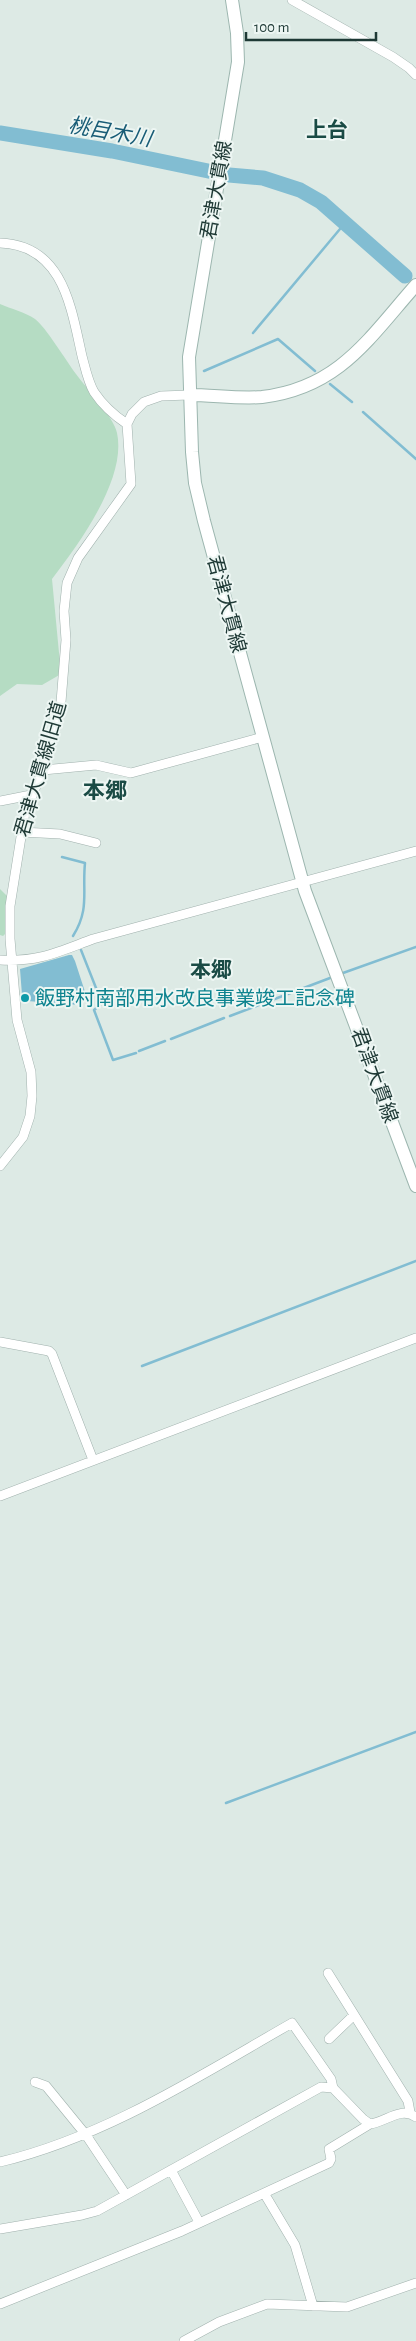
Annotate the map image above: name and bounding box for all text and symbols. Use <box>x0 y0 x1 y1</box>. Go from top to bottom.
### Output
scale bar <box>246 10 376 42</box>
text: 100 m <box>254 20 289 35</box>
water label: 桃目木川 <box>67 114 155 150</box>
district label: 上台 <box>306 119 348 141</box>
street label: 君津大貫線 <box>196 139 236 241</box>
street label: 君津大貫線 <box>203 553 251 655</box>
street label: 君津大貫線旧道 <box>10 699 70 839</box>
district label: 本郷 <box>83 779 127 802</box>
district label: 本郷 <box>190 959 232 981</box>
place label: 飯野村南部用水改良事業竣工記念碑 <box>35 988 355 1009</box>
marker: 飯野村南部用水改良事業竣工記念碑 <box>19 992 31 1004</box>
street label: 君津大貫線 <box>348 1024 402 1126</box>

